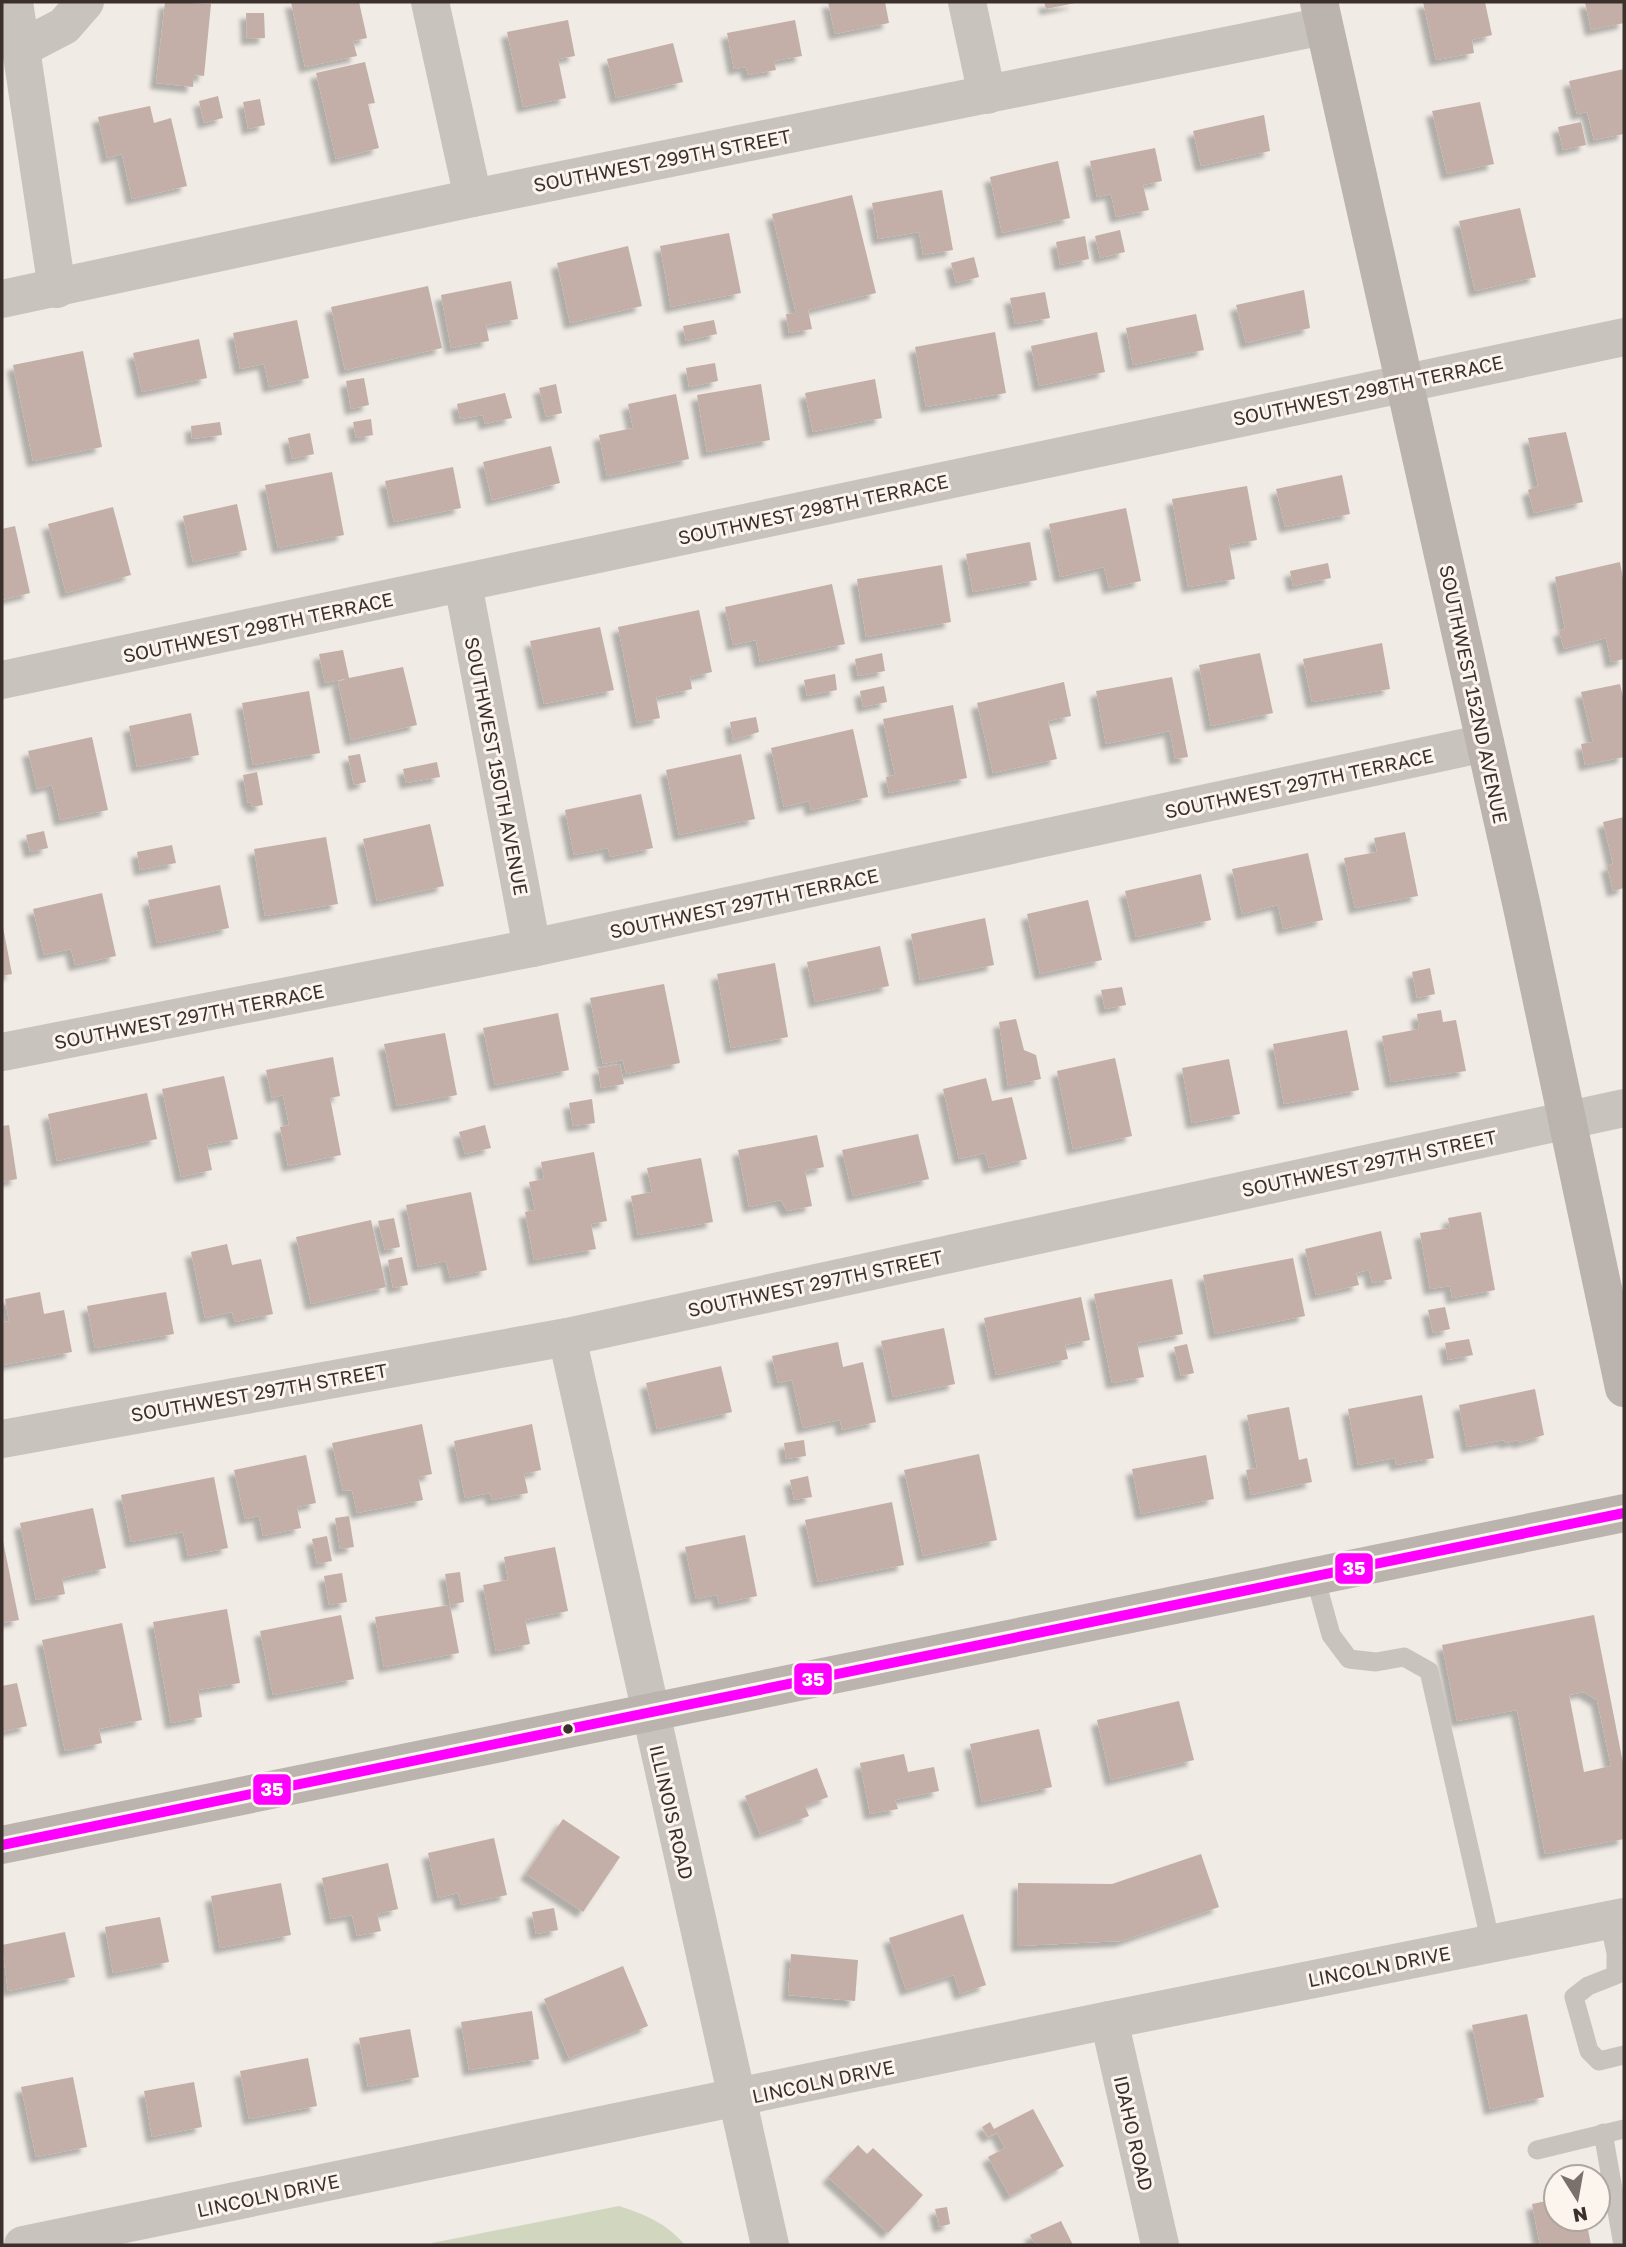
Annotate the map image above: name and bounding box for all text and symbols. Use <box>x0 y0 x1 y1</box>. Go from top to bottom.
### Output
street label: SOUTHWEST 299TH STREET <box>531 124 793 196</box>
street label: SOUTHWEST 298TH TERRACE <box>1231 350 1505 430</box>
street label: SOUTHWEST 298TH TERRACE <box>676 469 950 549</box>
street label: SOUTHWEST 152ND AVENUE <box>1435 563 1513 825</box>
street label: SOUTHWEST 298TH TERRACE <box>121 587 395 667</box>
street label: SOUTHWEST 150TH AVENUE <box>461 635 533 897</box>
street label: SOUTHWEST 297TH TERRACE <box>1162 743 1436 823</box>
street label: SOUTHWEST 297TH TERRACE <box>607 863 881 943</box>
street label: SOUTHWEST 297TH TERRACE <box>52 979 326 1053</box>
street label: SOUTHWEST 297TH STREET <box>1239 1125 1499 1201</box>
street label: SOUTHWEST 297TH STREET <box>685 1245 945 1321</box>
street label: SOUTHWEST 297TH STREET <box>129 1358 389 1426</box>
line badge: 35 <box>1334 1552 1374 1585</box>
text: 35 <box>1342 1556 1366 1579</box>
line badge: 35 <box>793 1662 833 1696</box>
text: 35 <box>801 1667 825 1690</box>
unlabelled marker <box>561 1722 575 1736</box>
street label: ILLINOIS ROAD <box>645 1742 699 1882</box>
line badge: 35 <box>252 1773 292 1806</box>
text: 35 <box>260 1777 284 1800</box>
street label: LINCOLN DRIVE <box>1306 1941 1452 1991</box>
street label: LINCOLN DRIVE <box>750 2055 896 2107</box>
street label: IDAHO ROAD <box>1110 2073 1158 2193</box>
north arrow <box>1542 2163 1612 2233</box>
street label: LINCOLN DRIVE <box>195 2169 341 2221</box>
text: N <box>1571 2203 1590 2228</box>

